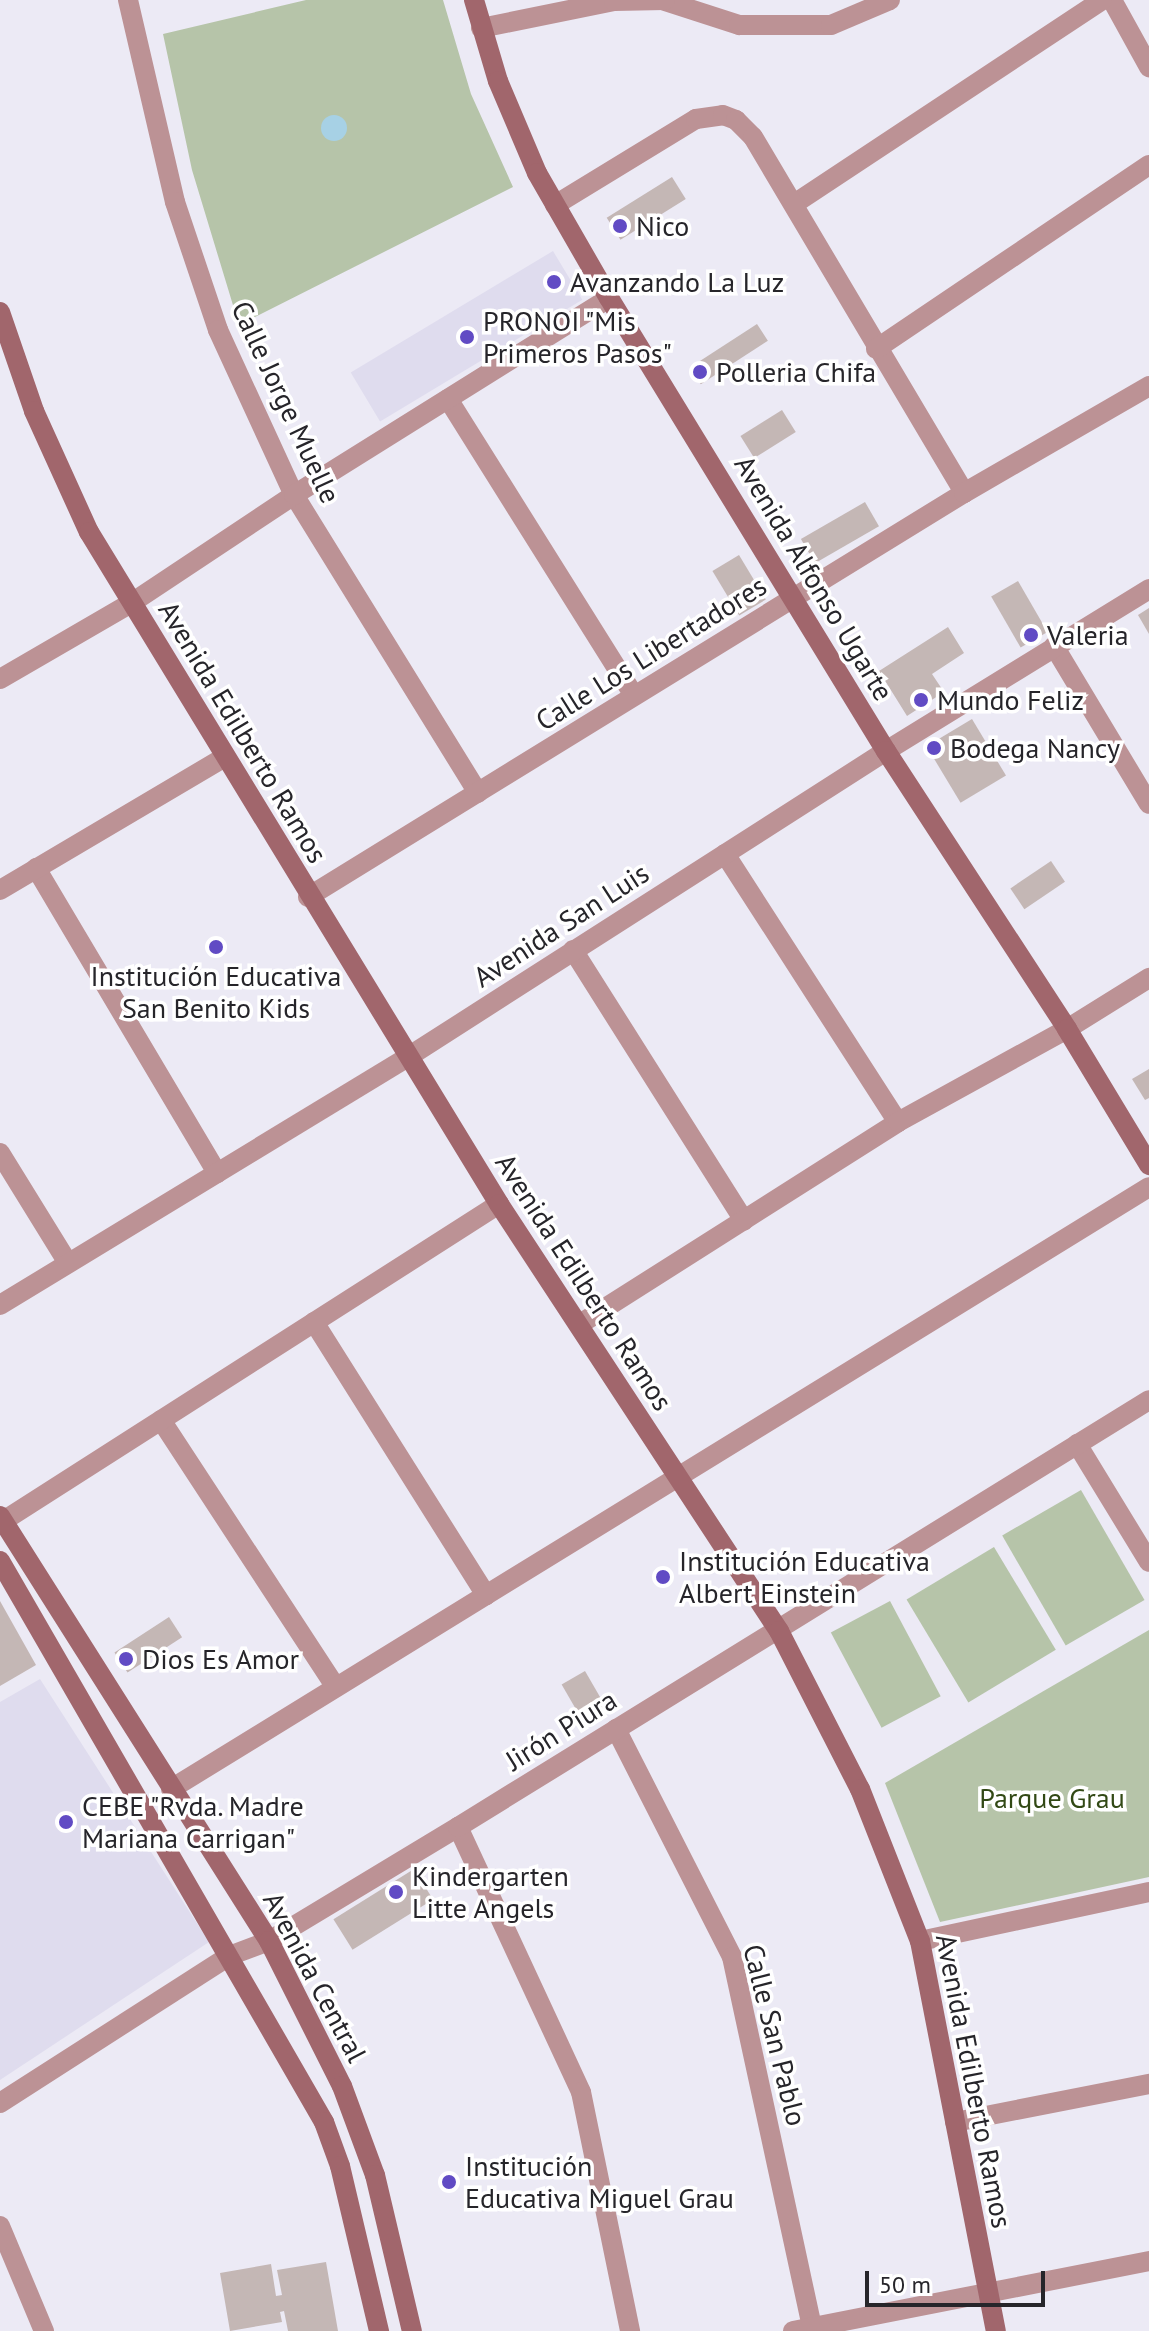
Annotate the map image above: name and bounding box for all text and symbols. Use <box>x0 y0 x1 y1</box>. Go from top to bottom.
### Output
place label: Nico <box>636 209 689 243</box>
marker: Nico <box>611 217 629 235</box>
place label: Avanzando La Luz <box>570 265 784 299</box>
marker: Avanzando La Luz <box>545 273 563 291</box>
street label: Calle Jorge Muelle <box>225 296 347 508</box>
place label: PRONOI "Mis Primeros Pasos" <box>483 304 672 370</box>
marker: PRONOI "Mis Primeros Pasos" <box>458 328 476 346</box>
place label: Polleria Chifa <box>716 355 876 389</box>
marker: Polleria Chifa <box>691 363 709 381</box>
street label: Avenida Alfonso Ugarte <box>727 449 901 707</box>
street label: Calle Los Libertadores <box>530 568 772 738</box>
street label: Avenida Edilberto Ramos <box>152 595 334 869</box>
place label: Valeria <box>1047 618 1129 652</box>
marker: Valeria <box>1022 626 1040 644</box>
place label: Mundo Feliz <box>937 683 1084 717</box>
marker: Mundo Feliz <box>912 691 930 709</box>
place label: Bodega Nancy <box>950 731 1120 765</box>
marker: Bodega Nancy <box>925 739 943 757</box>
street label: Avenida San Luis <box>467 856 655 994</box>
marker: Institución Educativa San Benito Kids <box>207 938 225 956</box>
place label: Institución Educativa San Benito Kids <box>91 959 341 1025</box>
street label: Avenida Edilberto Ramos <box>488 1147 680 1417</box>
place label: Institución Educativa Albert Einstein <box>679 1544 930 1610</box>
marker: Institución Educativa Albert Einstein <box>654 1568 672 1586</box>
place label: Dios Es Amor <box>142 1642 300 1676</box>
marker: Dios Es Amor <box>117 1650 135 1668</box>
street label: Jirón Piura <box>499 1683 623 1777</box>
park label: Parque Grau <box>979 1781 1125 1815</box>
place label: CEBE "Rvda. Madre Mariana Carrigan" <box>82 1789 308 1855</box>
marker: CEBE "Rvda. Madre Mariana Carrigan" <box>57 1813 75 1831</box>
place label: Kindergarten Litte Angels <box>412 1859 569 1925</box>
marker: Kindergarten Litte Angels <box>387 1883 405 1901</box>
street label: Avenida Central <box>256 1886 374 2068</box>
street label: Avenida Edilberto Ramos <box>929 1931 1019 2231</box>
street label: Calle San Pablo <box>736 1941 814 2129</box>
place label: Institución Educativa Miguel Grau <box>465 2149 734 2215</box>
marker: Institución Educativa Miguel Grau <box>440 2173 458 2191</box>
scale bar <box>869 2255 1049 2305</box>
text: 50 m <box>879 2269 931 2300</box>

